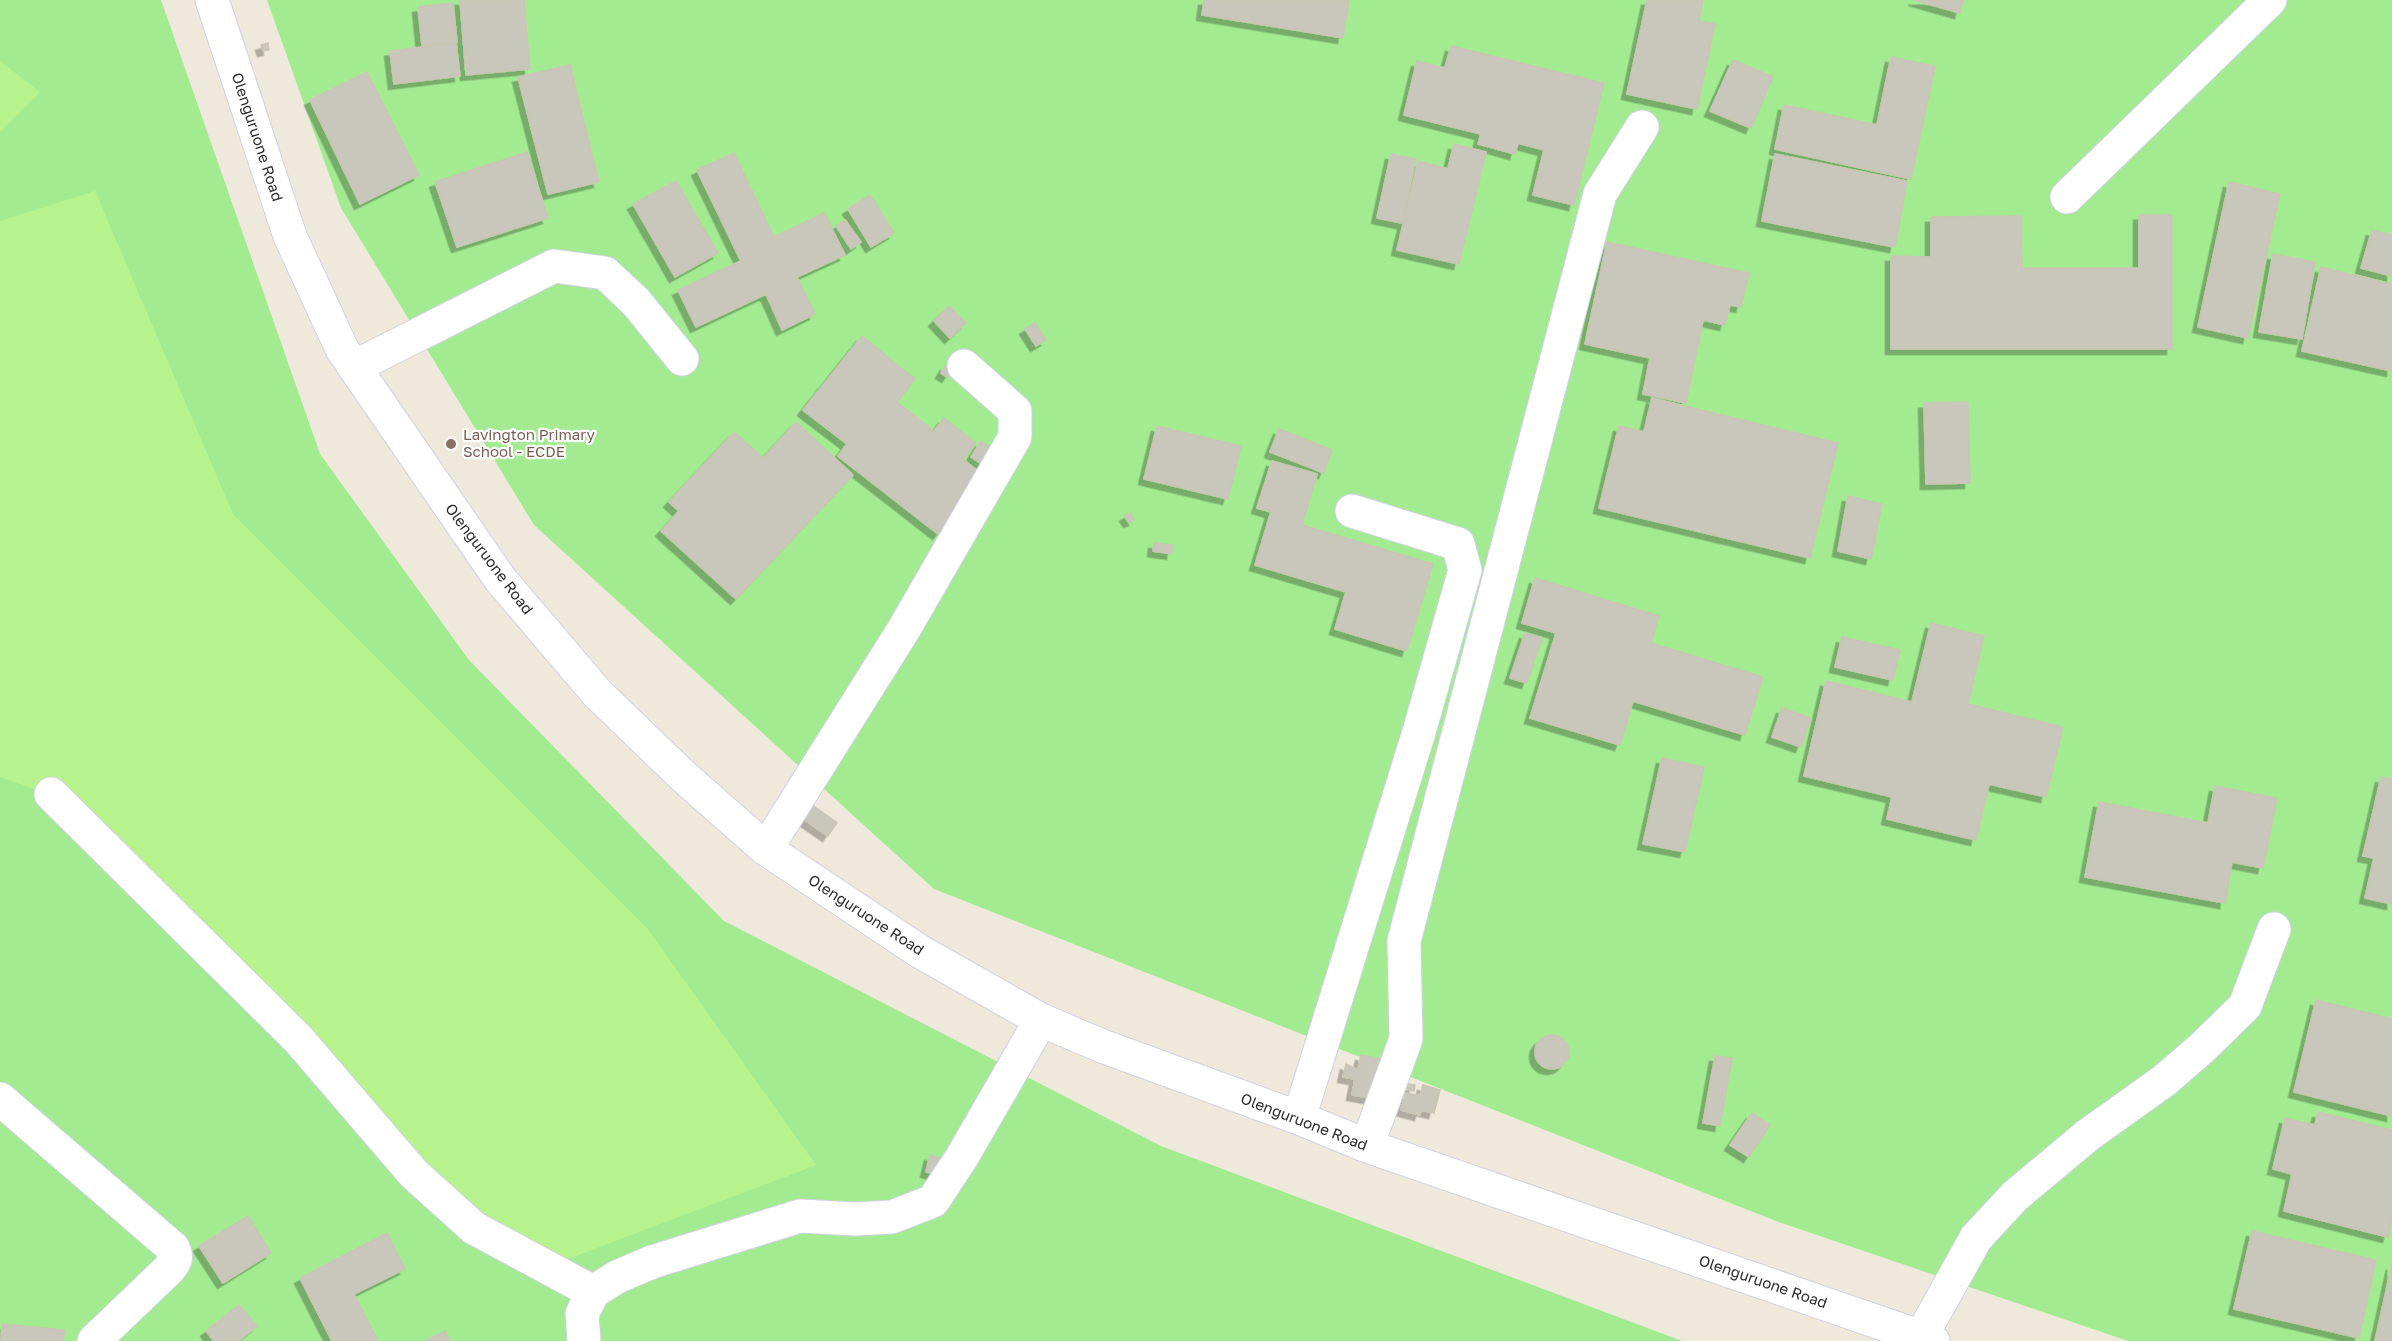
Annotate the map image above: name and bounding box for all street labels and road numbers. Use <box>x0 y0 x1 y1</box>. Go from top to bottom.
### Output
street label: Olenguruone Road <box>229 70 287 203</box>
street label: Olenguruone Road <box>442 499 537 617</box>
street label: Olenguruone Road <box>805 870 928 958</box>
street label: Olenguruone Road <box>1238 1089 1370 1154</box>
street label: Olenguruone Road <box>1697 1251 1830 1311</box>

